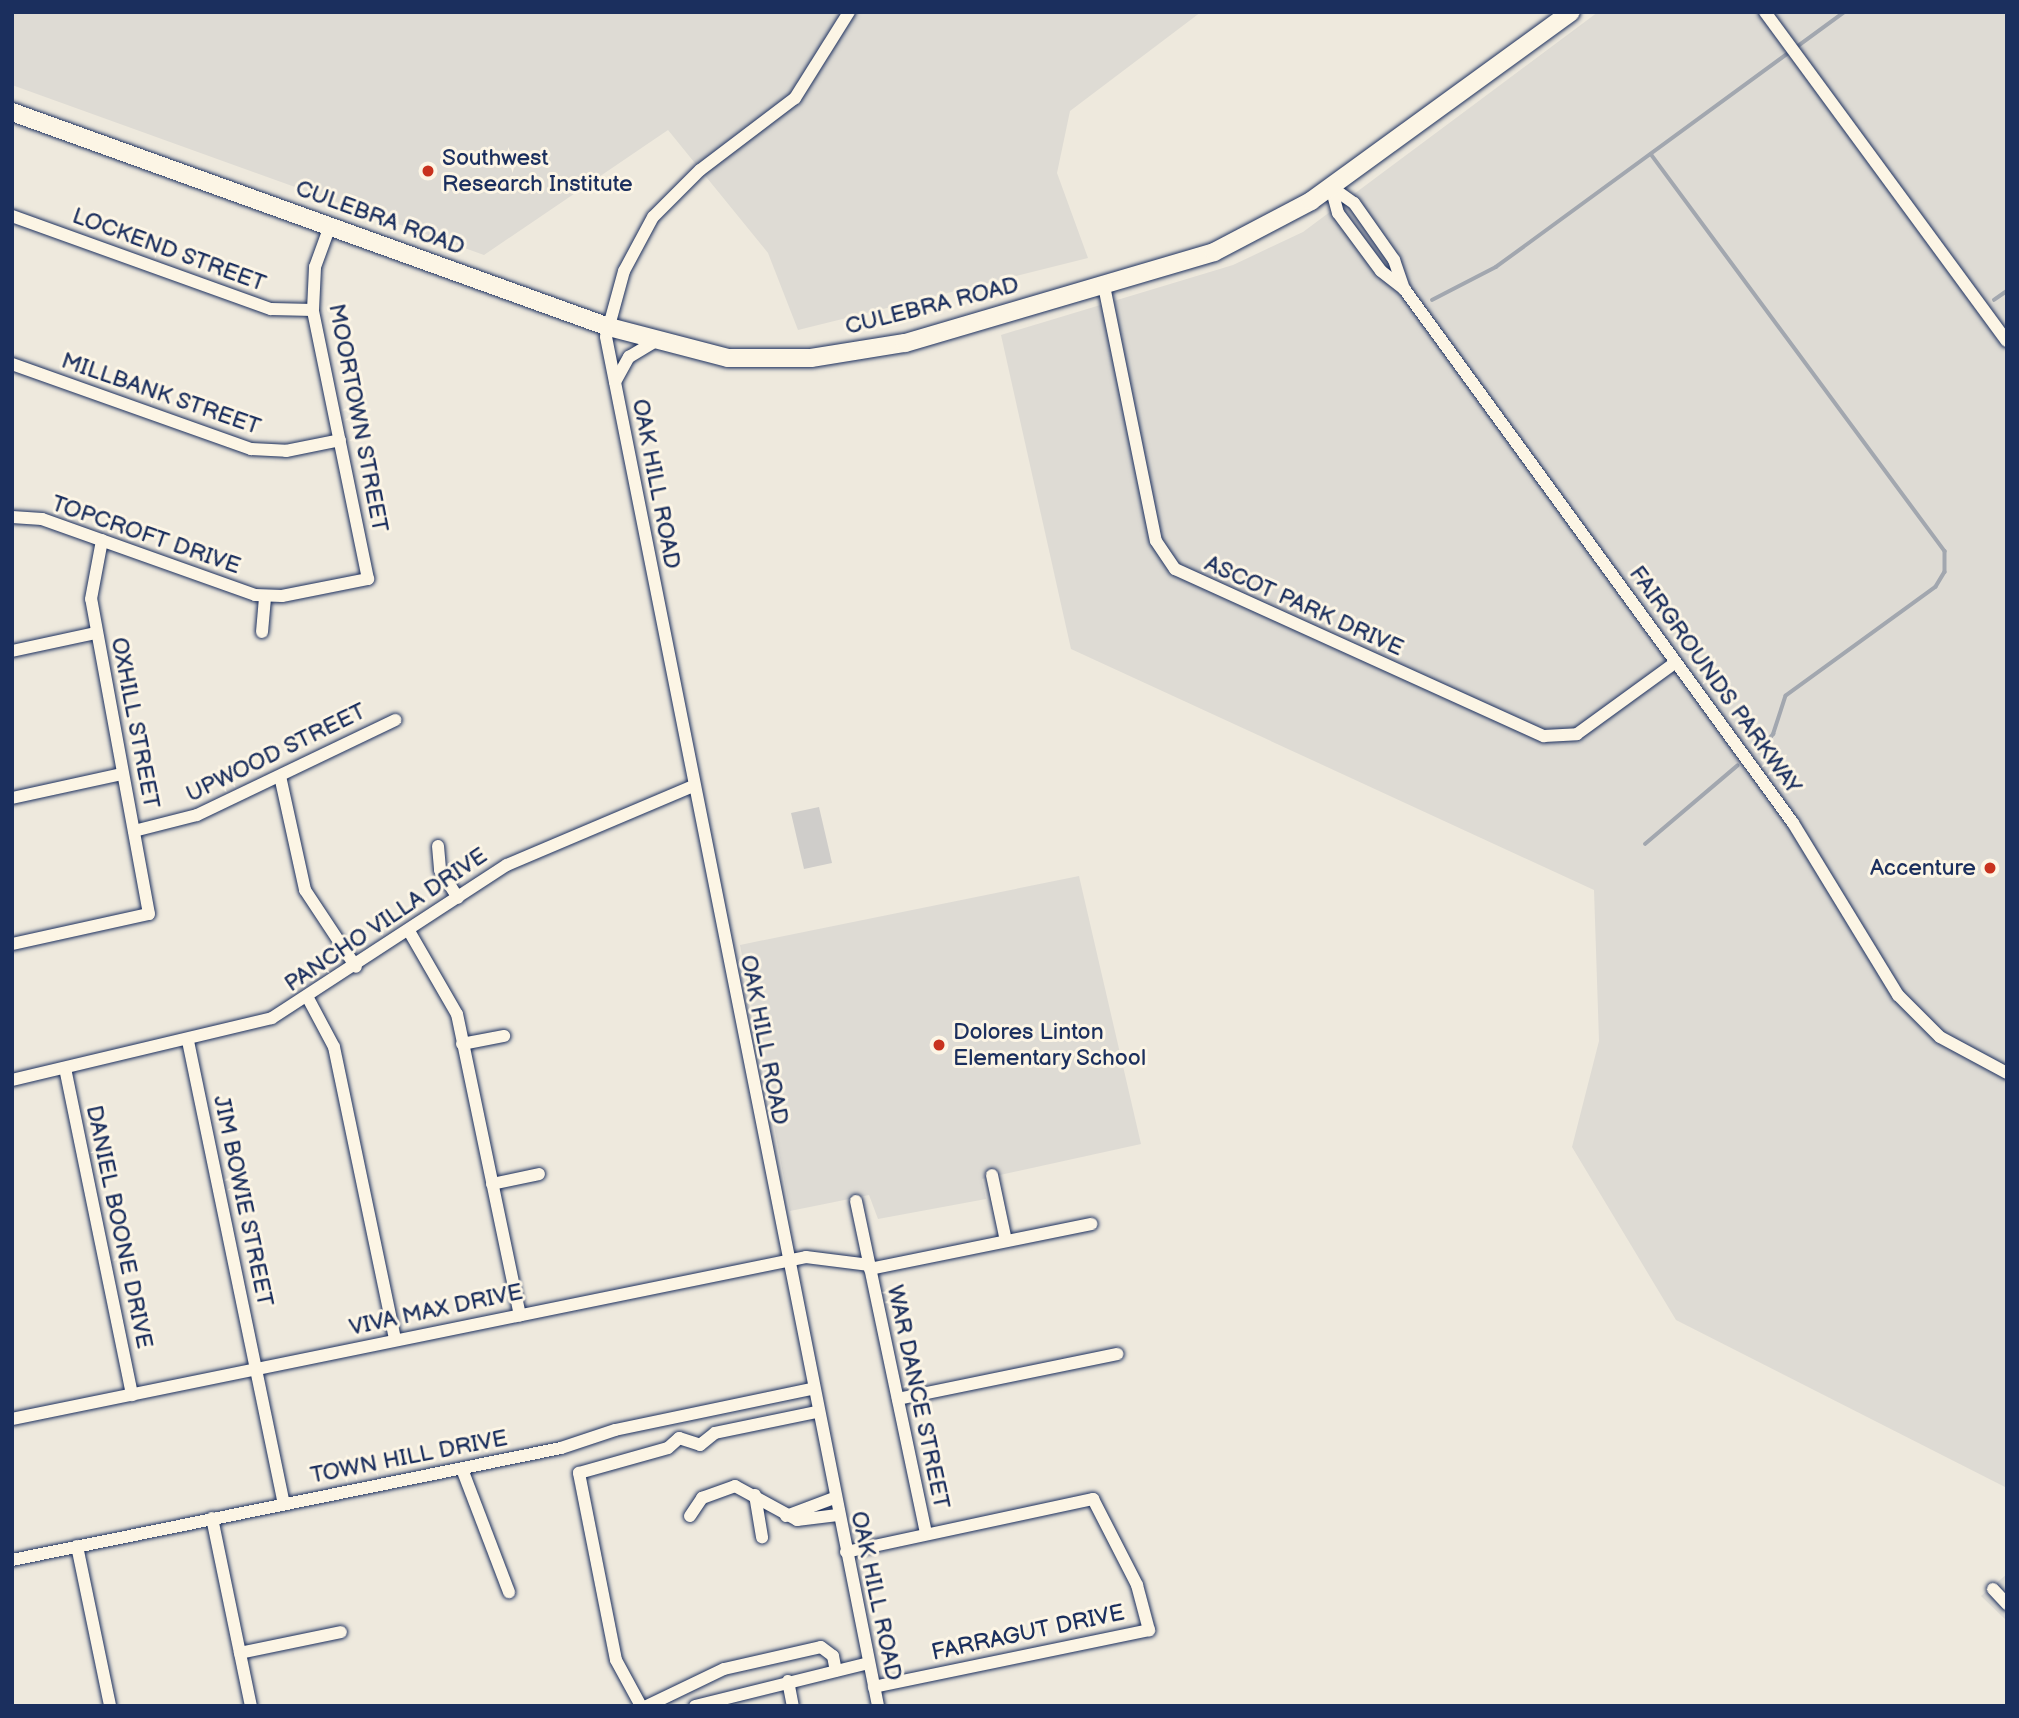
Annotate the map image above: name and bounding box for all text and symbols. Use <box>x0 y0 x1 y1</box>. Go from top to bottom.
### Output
place label: Southwest Research Institute <box>442 144 633 198</box>
marker: Southwest Research Institute <box>420 163 436 179</box>
street label: CULEBRA ROAD <box>292 175 468 261</box>
street label: LOCKEND STREET <box>68 202 270 298</box>
street label: CULEBRA ROAD <box>842 271 1022 341</box>
street label: MOORTOWN STREET <box>322 301 394 535</box>
street label: MILLBANK STREET <box>58 347 264 441</box>
street label: OAK HILL ROAD <box>626 397 686 571</box>
street label: TOPCROFT DRIVE <box>48 490 244 580</box>
street label: ASCOT PARK DRIVE <box>1200 550 1408 662</box>
street label: FAIRGROUNDS PARKWAY <box>1623 561 1807 799</box>
street label: OXHILL STREET <box>105 635 165 811</box>
street label: UPWOOD STREET <box>181 697 371 809</box>
street label: PANCHO VILLA DRIVE <box>279 842 493 998</box>
place label: Accenture <box>1870 854 1976 882</box>
marker: Accenture <box>1982 860 1998 876</box>
street label: OAK HILL ROAD <box>734 953 794 1127</box>
place label: Dolores Linton Elementary School <box>953 1018 1148 1072</box>
marker: Dolores Linton Elementary School <box>931 1037 947 1053</box>
street label: JIM BOWIE STREET <box>207 1093 279 1309</box>
street label: DANIEL BOONE DRIVE <box>80 1103 158 1351</box>
street label: VIVA MAX DRIVE <box>347 1278 525 1342</box>
street label: WAR DANCE STREET <box>881 1282 955 1512</box>
street label: TOWN HILL DRIVE <box>308 1424 510 1490</box>
street label: OAK HILL ROAD <box>845 1509 907 1683</box>
street label: FARRAGUT DRIVE <box>929 1599 1127 1667</box>

